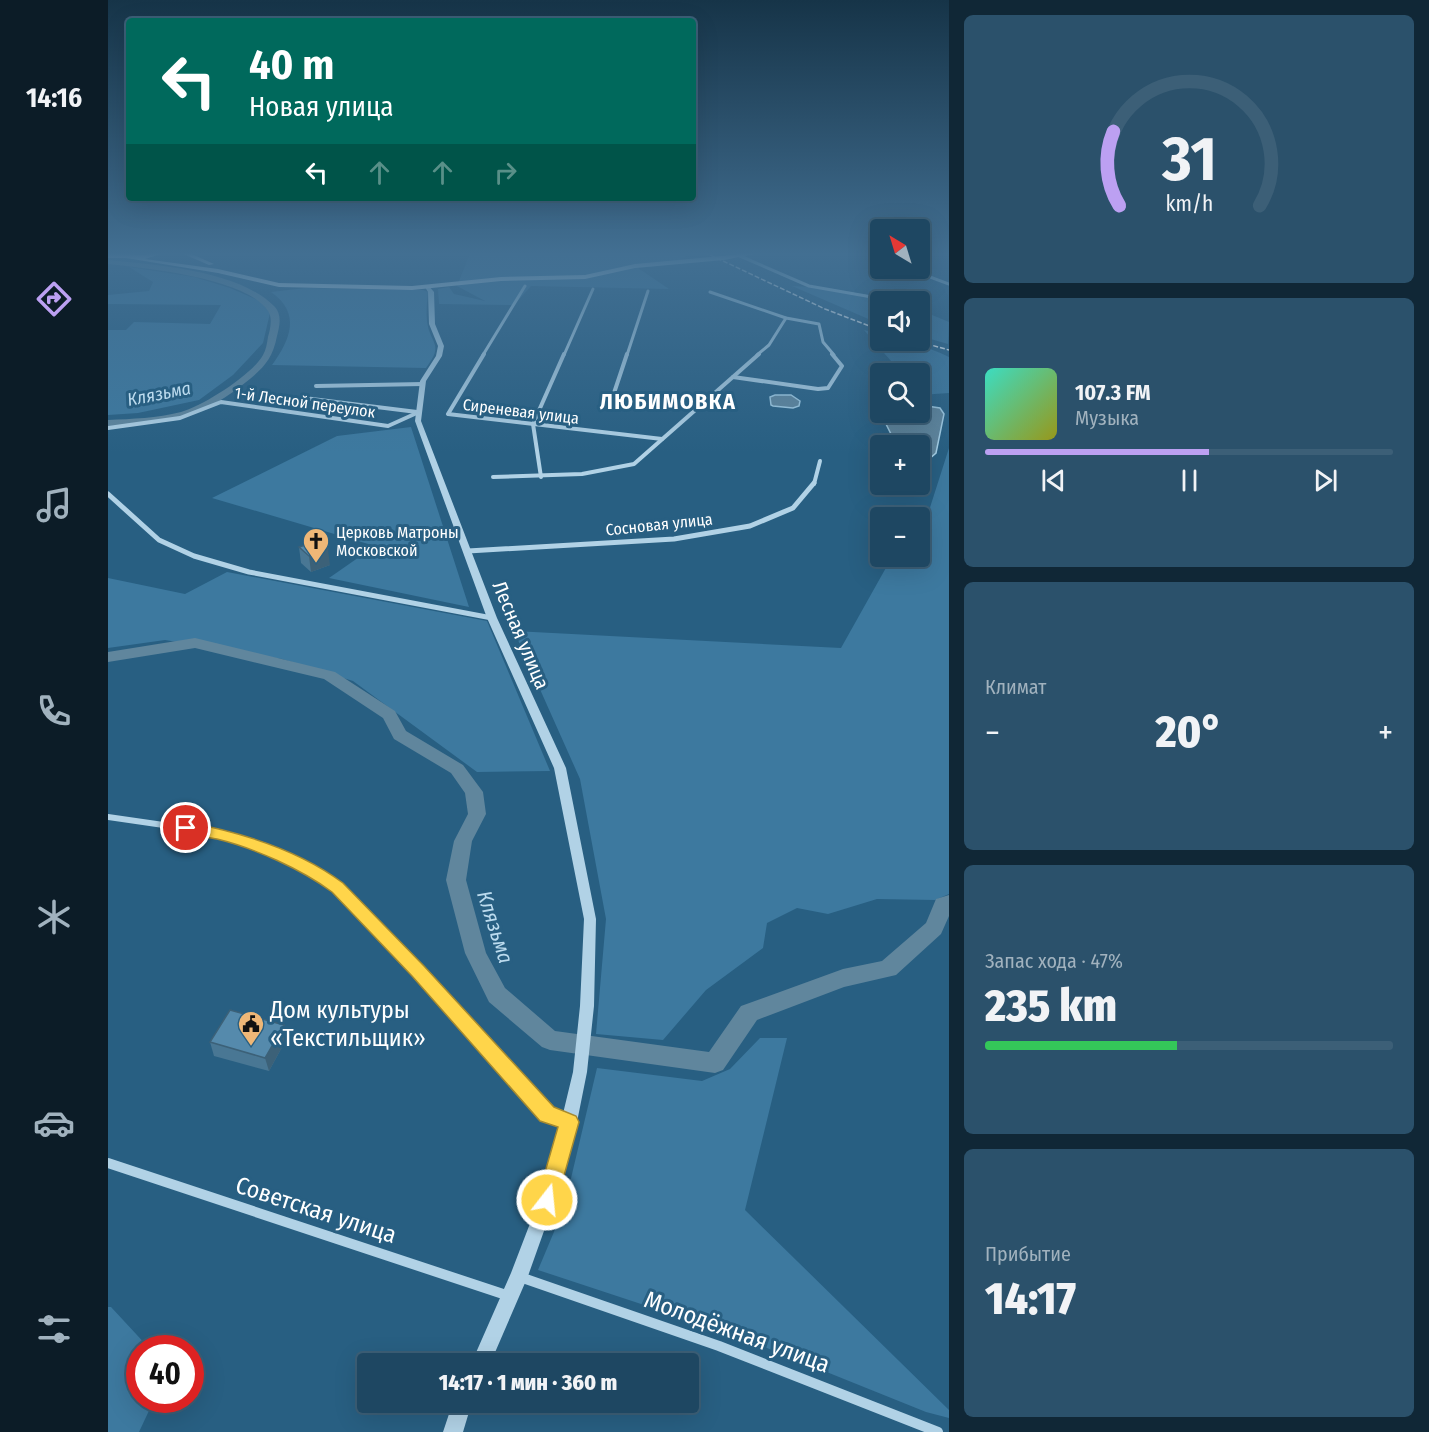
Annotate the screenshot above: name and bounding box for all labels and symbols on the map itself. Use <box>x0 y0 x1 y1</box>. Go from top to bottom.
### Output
north arrow <box>870 219 930 279</box>
water label: Клязьма <box>125 377 193 411</box>
street label: 1-й Лесной переулок <box>233 383 377 422</box>
district label: ЛЮБИМОВКА <box>600 388 736 415</box>
street label: Сиреневая улица <box>462 395 580 428</box>
street label: Сосновая улица <box>605 509 714 540</box>
place label: Церковь Матроны Московской <box>336 523 459 560</box>
church icon: Церковь Матроны Московской <box>301 526 331 564</box>
street label: Лесная улица <box>487 577 555 693</box>
pin <box>160 802 211 853</box>
water label: Клязьма <box>471 887 519 967</box>
place label: Дом культуры «Текстильщик» <box>269 996 426 1052</box>
public building icon: Дом культуры «Текстильщик» <box>236 1009 266 1047</box>
position arrow <box>515 1168 579 1232</box>
street label: Советская улица <box>232 1171 400 1249</box>
street label: Молодёжная улица <box>640 1285 834 1379</box>
speed limit sign: 40 <box>126 1335 204 1413</box>

